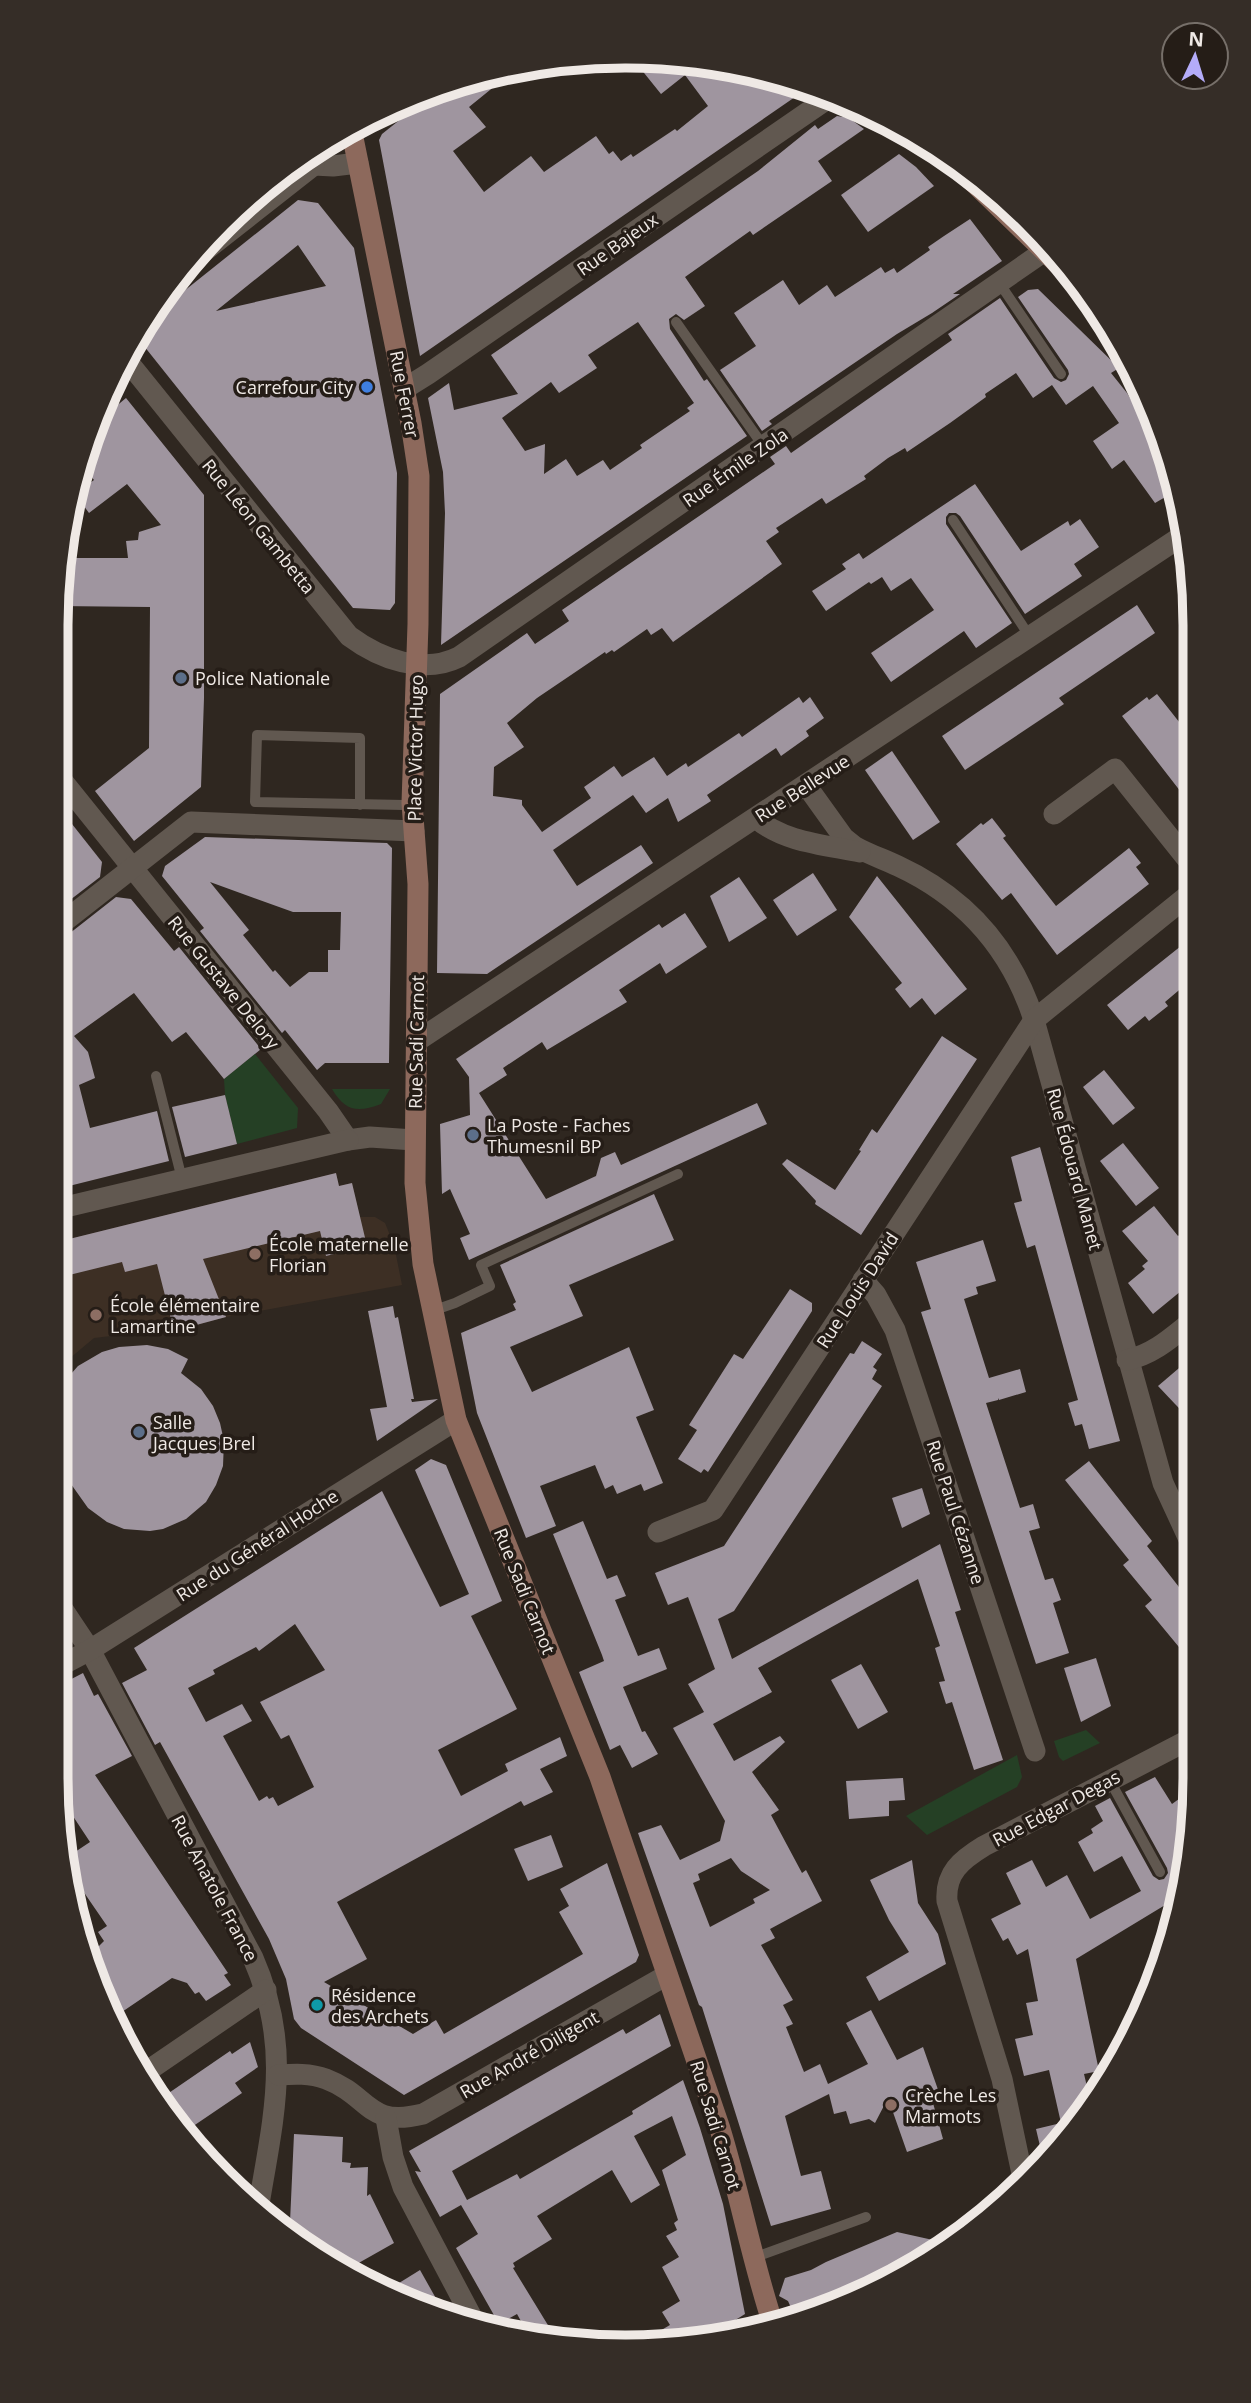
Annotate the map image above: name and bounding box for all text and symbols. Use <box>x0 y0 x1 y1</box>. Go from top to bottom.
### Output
north arrow <box>1160 21 1230 91</box>
text: N <box>1188 26 1205 53</box>
street label: Rue Bajeux <box>572 207 663 281</box>
street label: Rue Ferrer <box>385 348 425 440</box>
place label: Carrefour City <box>236 375 354 399</box>
marker: Carrefour City <box>359 379 375 395</box>
street label: Rue Émile Zola <box>678 422 792 512</box>
street label: Rue Léon Gambetta <box>197 454 321 598</box>
place label: Police Nationale <box>195 666 330 690</box>
marker: Police Nationale <box>173 670 189 686</box>
street label: Place Victor Hugo <box>402 674 428 822</box>
street label: Rue Bellevue <box>750 749 854 827</box>
street label: Rue Gustave Delory <box>163 910 286 1054</box>
street label: Rue Sadi Carnot <box>403 975 429 1109</box>
street label: Rue Édouard Manet <box>1042 1085 1108 1253</box>
place label: La Poste - Faches Thumesnil BP <box>487 1113 631 1158</box>
marker: La Poste - Faches Thumesnil BP <box>465 1127 481 1143</box>
street label: Rue Louis David <box>811 1227 903 1353</box>
place label: École maternelle Florian <box>269 1232 409 1277</box>
marker: École maternelle Florian <box>247 1246 263 1262</box>
place label: École élémentaire Lamartine <box>110 1293 260 1338</box>
marker: École élémentaire Lamartine <box>88 1307 104 1323</box>
place label: Salle Jacques Brel <box>151 1410 256 1455</box>
marker: Salle Jacques Brel <box>131 1424 147 1440</box>
street label: Rue Paul Cézanne <box>921 1437 991 1587</box>
street label: Rue du Général Hoche <box>171 1484 343 1606</box>
street label: Rue Sadi Carnot <box>489 1524 561 1658</box>
street label: Rue Edgar Degas <box>988 1764 1124 1852</box>
street label: Rue Anatole France <box>166 1811 264 1965</box>
place label: Résidence des Archets <box>331 1983 429 2028</box>
marker: Résidence des Archets <box>309 1997 325 2013</box>
street label: Rue André Diligent <box>455 2004 603 2104</box>
street label: Rue Sadi Carnot <box>685 2057 747 2193</box>
place label: Crèche Les Marmots <box>905 2083 996 2128</box>
marker: Crèche Les Marmots <box>883 2097 899 2113</box>

